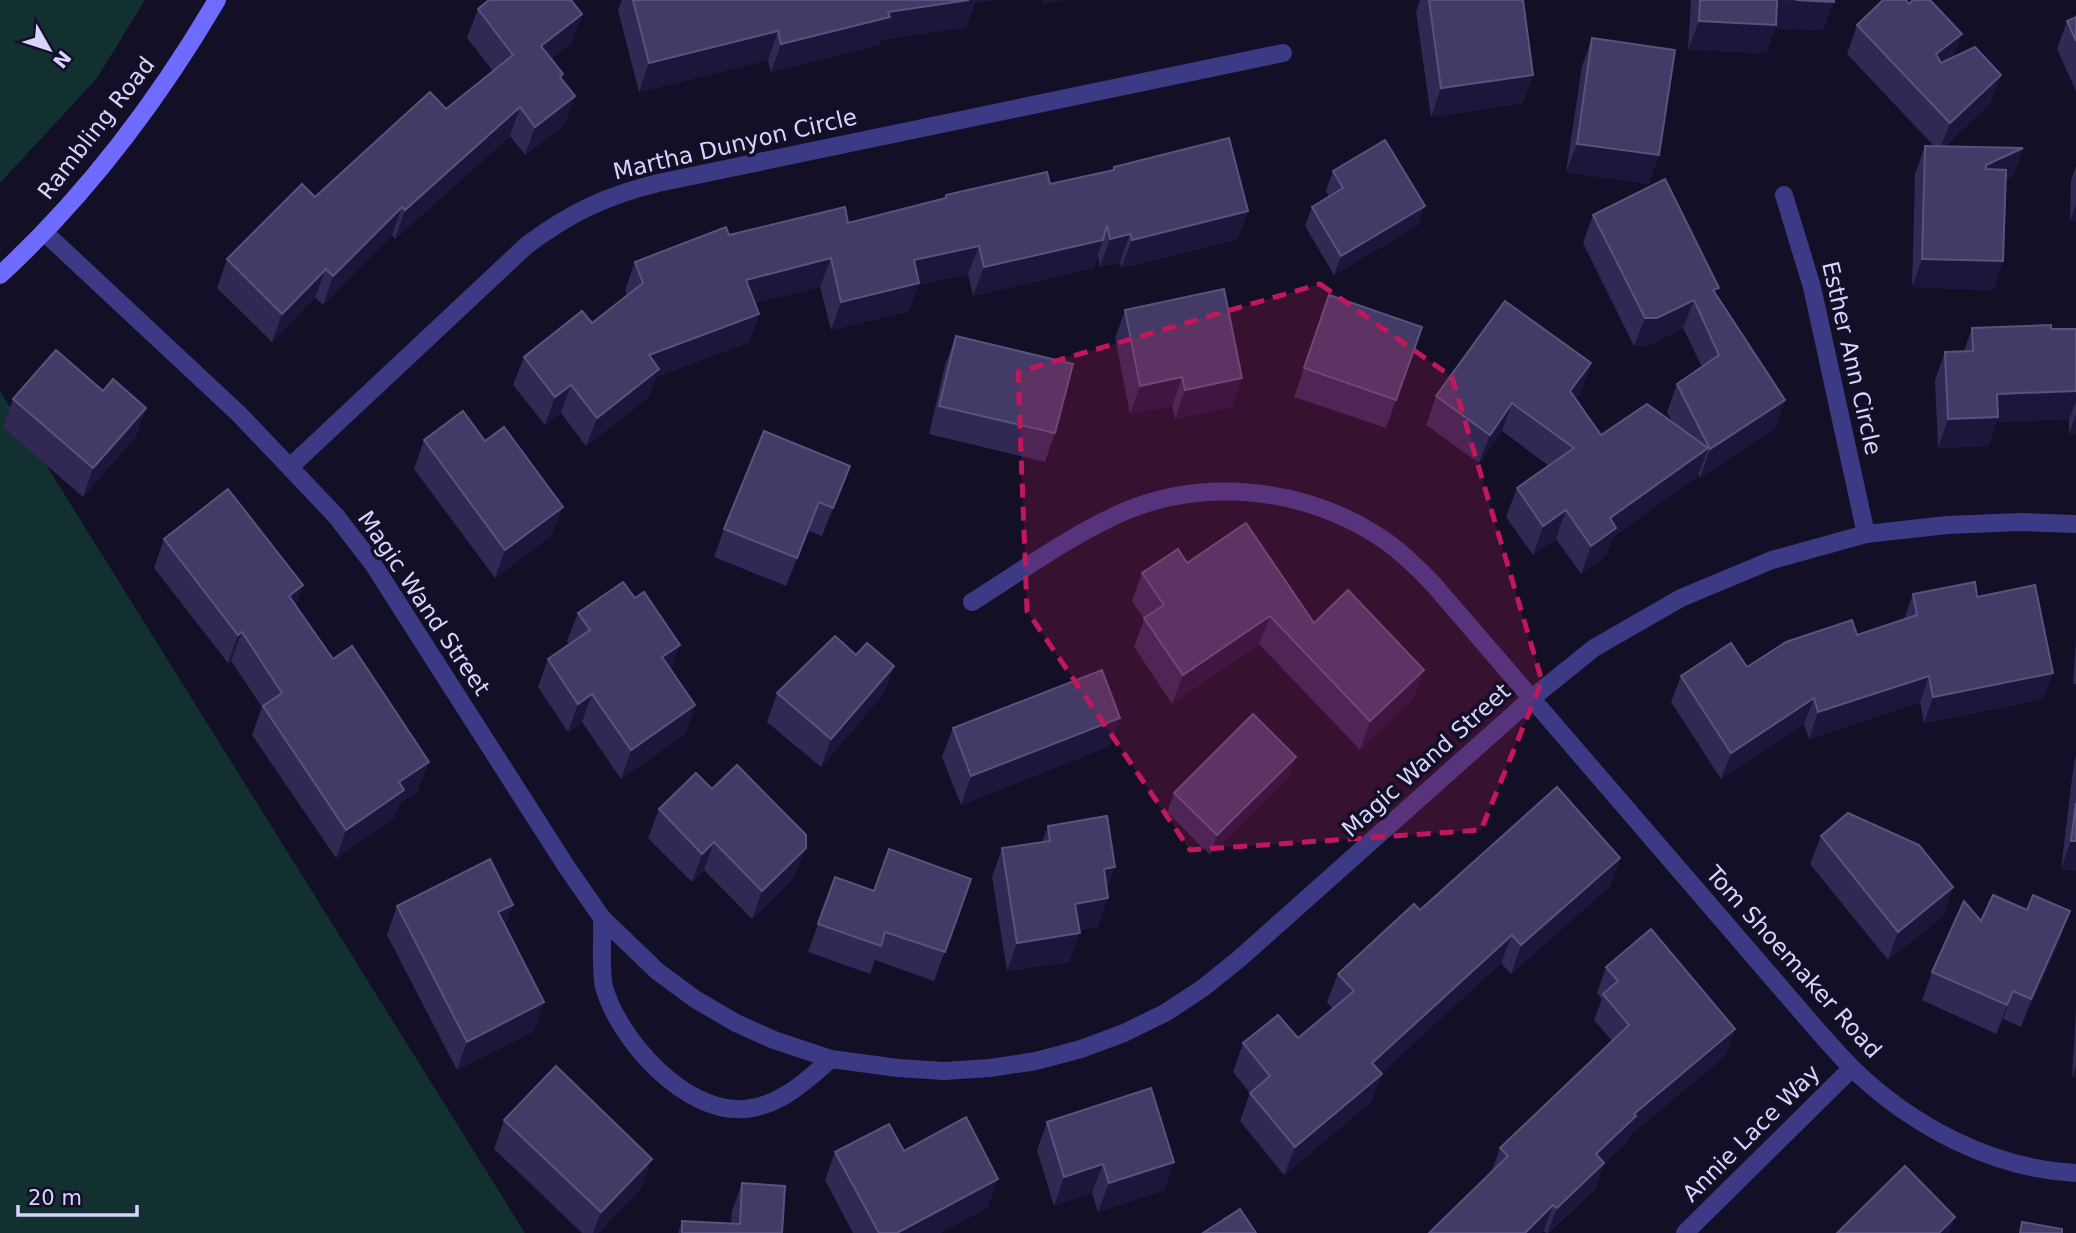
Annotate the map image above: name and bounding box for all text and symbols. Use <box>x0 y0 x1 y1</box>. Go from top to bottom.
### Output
north arrow <box>14 14 84 84</box>
text: N <box>49 47 76 73</box>
street label: Rambling Road <box>32 52 160 204</box>
street label: Martha Dunyon Circle <box>611 103 859 185</box>
street label: Esther Ann Circle <box>1817 259 1887 457</box>
street label: Magic Wand Street <box>353 506 495 700</box>
street label: Magic Wand Street <box>1337 678 1515 842</box>
street label: Tom Shoemaker Road <box>1700 860 1887 1063</box>
street label: Annie Lace Way <box>1677 1059 1825 1207</box>
scale bar <box>18 1174 136 1218</box>
text: 20 m <box>28 1186 82 1210</box>

